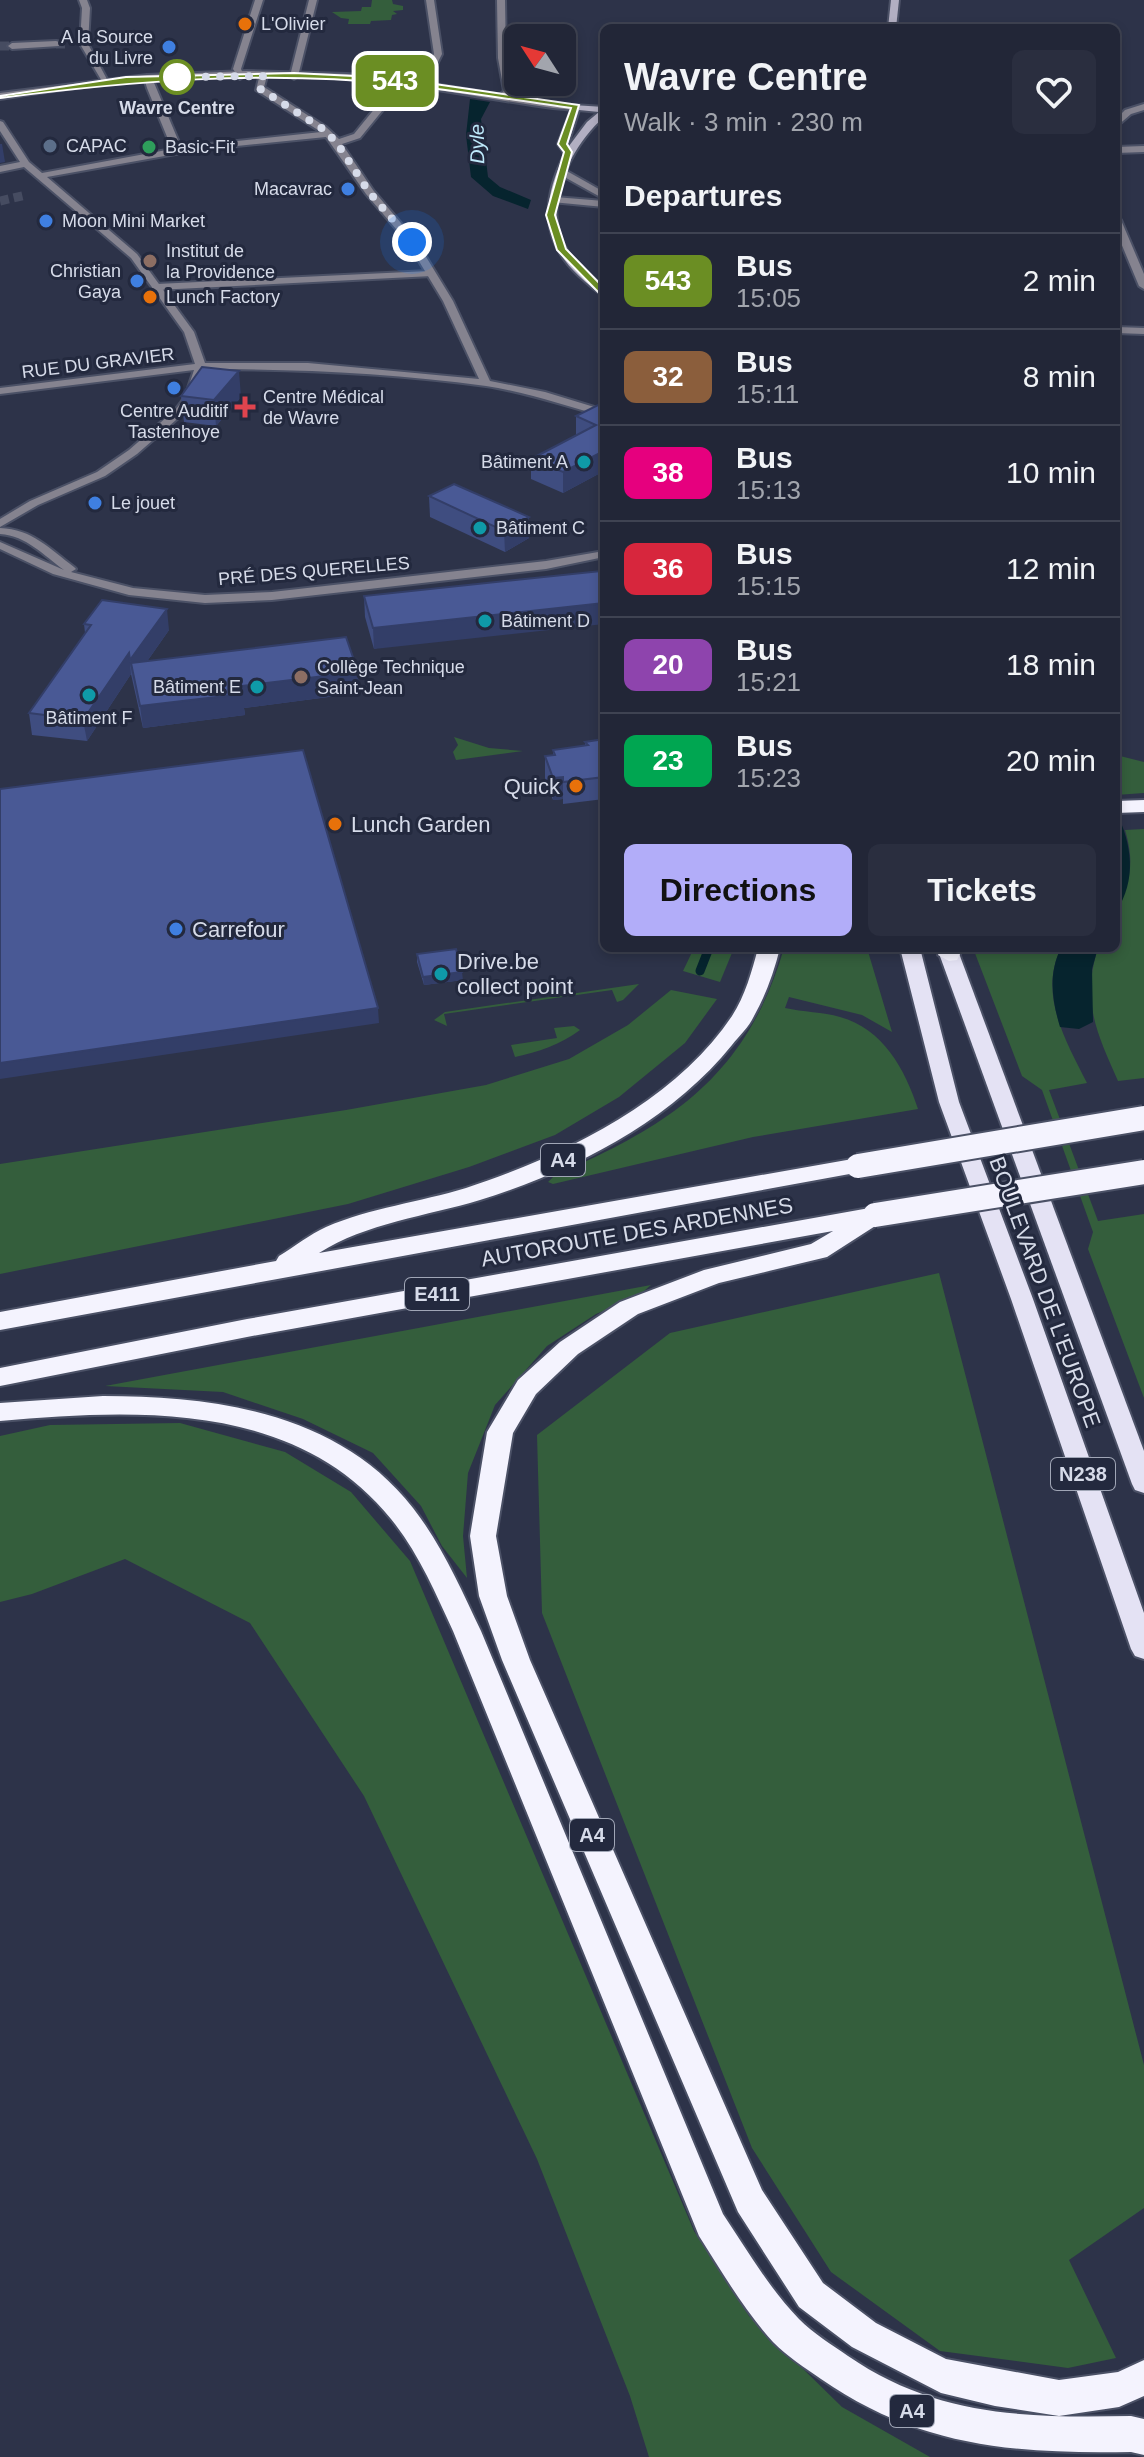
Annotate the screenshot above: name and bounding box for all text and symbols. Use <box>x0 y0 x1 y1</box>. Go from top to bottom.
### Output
place label: L'Olivier <box>261 14 325 34</box>
marker: L'Olivier <box>236 15 254 33</box>
north arrow <box>504 24 576 96</box>
map controls <box>504 24 576 96</box>
place label: A la Source du Livre <box>61 27 153 68</box>
marker: A la Source du Livre <box>160 38 178 56</box>
button: heart <box>1012 50 1096 134</box>
line badge: 543 <box>349 55 441 107</box>
text: Wavre Centre <box>624 56 868 98</box>
marker: Wavre Centre <box>160 60 194 94</box>
text: 543 <box>372 65 418 96</box>
place label: Wavre Centre <box>119 98 235 118</box>
text: Walk · 3 min · 230 m <box>624 107 863 137</box>
water label: Dyle <box>466 124 488 164</box>
place label: CAPAC <box>66 136 127 156</box>
marker: CAPAC <box>41 137 59 155</box>
place label: Basic-Fit <box>165 137 235 157</box>
marker: Basic-Fit <box>140 138 158 156</box>
place label: Macavrac <box>254 179 332 199</box>
text: Departures <box>624 179 782 212</box>
marker: Macavrac <box>339 180 357 198</box>
place label: Moon Mini Market <box>62 211 205 231</box>
marker: Moon Mini Market <box>37 212 55 230</box>
your location <box>392 222 432 262</box>
place label: Institut de la Providence <box>166 241 275 282</box>
text: Bus <box>736 249 793 282</box>
marker: Institut de la Providence <box>141 252 159 270</box>
place label: Christian Gaya <box>50 261 122 302</box>
text: 2 min <box>1023 264 1096 297</box>
text: 543 <box>645 265 691 296</box>
marker: Christian Gaya <box>128 272 146 290</box>
text: 15:05 <box>736 283 801 313</box>
place label: Lunch Factory <box>166 287 280 307</box>
marker: Lunch Factory <box>141 288 159 306</box>
street label: RUE DU GRAVIER <box>21 344 175 382</box>
text: Bus <box>736 345 793 378</box>
text: 8 min <box>1023 360 1096 393</box>
text: 32 <box>652 361 684 392</box>
marker: Centre Auditif Tastenhoye <box>165 379 183 397</box>
text: 15:11 <box>736 379 799 409</box>
place label: Centre Médical de Wavre <box>263 387 384 428</box>
marker: Centre Médical de Wavre <box>234 396 256 418</box>
place label: Centre Auditif Tastenhoye <box>120 401 229 442</box>
text: Bus <box>736 441 793 474</box>
place label: Bâtiment A <box>481 452 568 472</box>
marker: Bâtiment A <box>575 453 593 471</box>
text: 10 min <box>1006 456 1096 489</box>
text: 38 <box>652 457 684 488</box>
text: 15:13 <box>736 475 801 505</box>
place label: Le jouet <box>111 493 175 513</box>
marker: Le jouet <box>86 494 104 512</box>
place label: Bâtiment C <box>496 518 585 538</box>
marker: Bâtiment C <box>471 519 489 537</box>
text: Bus <box>736 537 793 570</box>
text: 12 min <box>1006 552 1096 585</box>
street label: PRÉ DES QUERELLES <box>217 553 411 589</box>
text: 36 <box>652 553 684 584</box>
text: 15:15 <box>736 571 801 601</box>
place label: Bâtiment D <box>501 611 590 631</box>
marker: Bâtiment D <box>476 612 494 630</box>
text: Bus <box>736 633 793 666</box>
text: 18 min <box>1006 648 1096 681</box>
text: 20 <box>652 649 684 680</box>
place label: Collège Technique Saint-Jean <box>317 657 465 698</box>
text: 15:21 <box>736 667 801 697</box>
marker: Collège Technique Saint-Jean <box>292 668 310 686</box>
place label: Bâtiment E <box>153 677 241 697</box>
marker: Bâtiment E <box>248 678 266 696</box>
marker: Bâtiment F <box>80 686 98 704</box>
place label: Bâtiment F <box>45 708 133 728</box>
text: Bus <box>736 729 793 762</box>
text: 20 min <box>1006 744 1096 777</box>
text: 23 <box>652 745 684 776</box>
text: 15:23 <box>736 763 801 793</box>
place label: Quick <box>504 774 561 799</box>
marker: Quick <box>567 777 585 795</box>
place label: Lunch Garden <box>351 812 490 837</box>
marker: Lunch Garden <box>326 815 344 833</box>
button: Directions <box>624 844 852 936</box>
button: Tickets <box>868 844 1096 936</box>
place label: Carrefour <box>192 917 285 942</box>
marker: Carrefour <box>167 920 185 938</box>
place label: Drive.be collect point <box>457 949 573 999</box>
marker: Drive.be collect point <box>432 965 450 983</box>
road number: A4 <box>541 1144 585 1176</box>
street label: BOULEVARD DE L'EUROPE <box>984 1153 1106 1431</box>
street label: AUTOROUTE DES ARDENNES <box>479 1192 795 1272</box>
road number: E411 <box>405 1278 469 1310</box>
road number: N238 <box>1051 1458 1115 1490</box>
road number: A4 <box>570 1819 614 1851</box>
road number: A4 <box>890 2395 934 2427</box>

